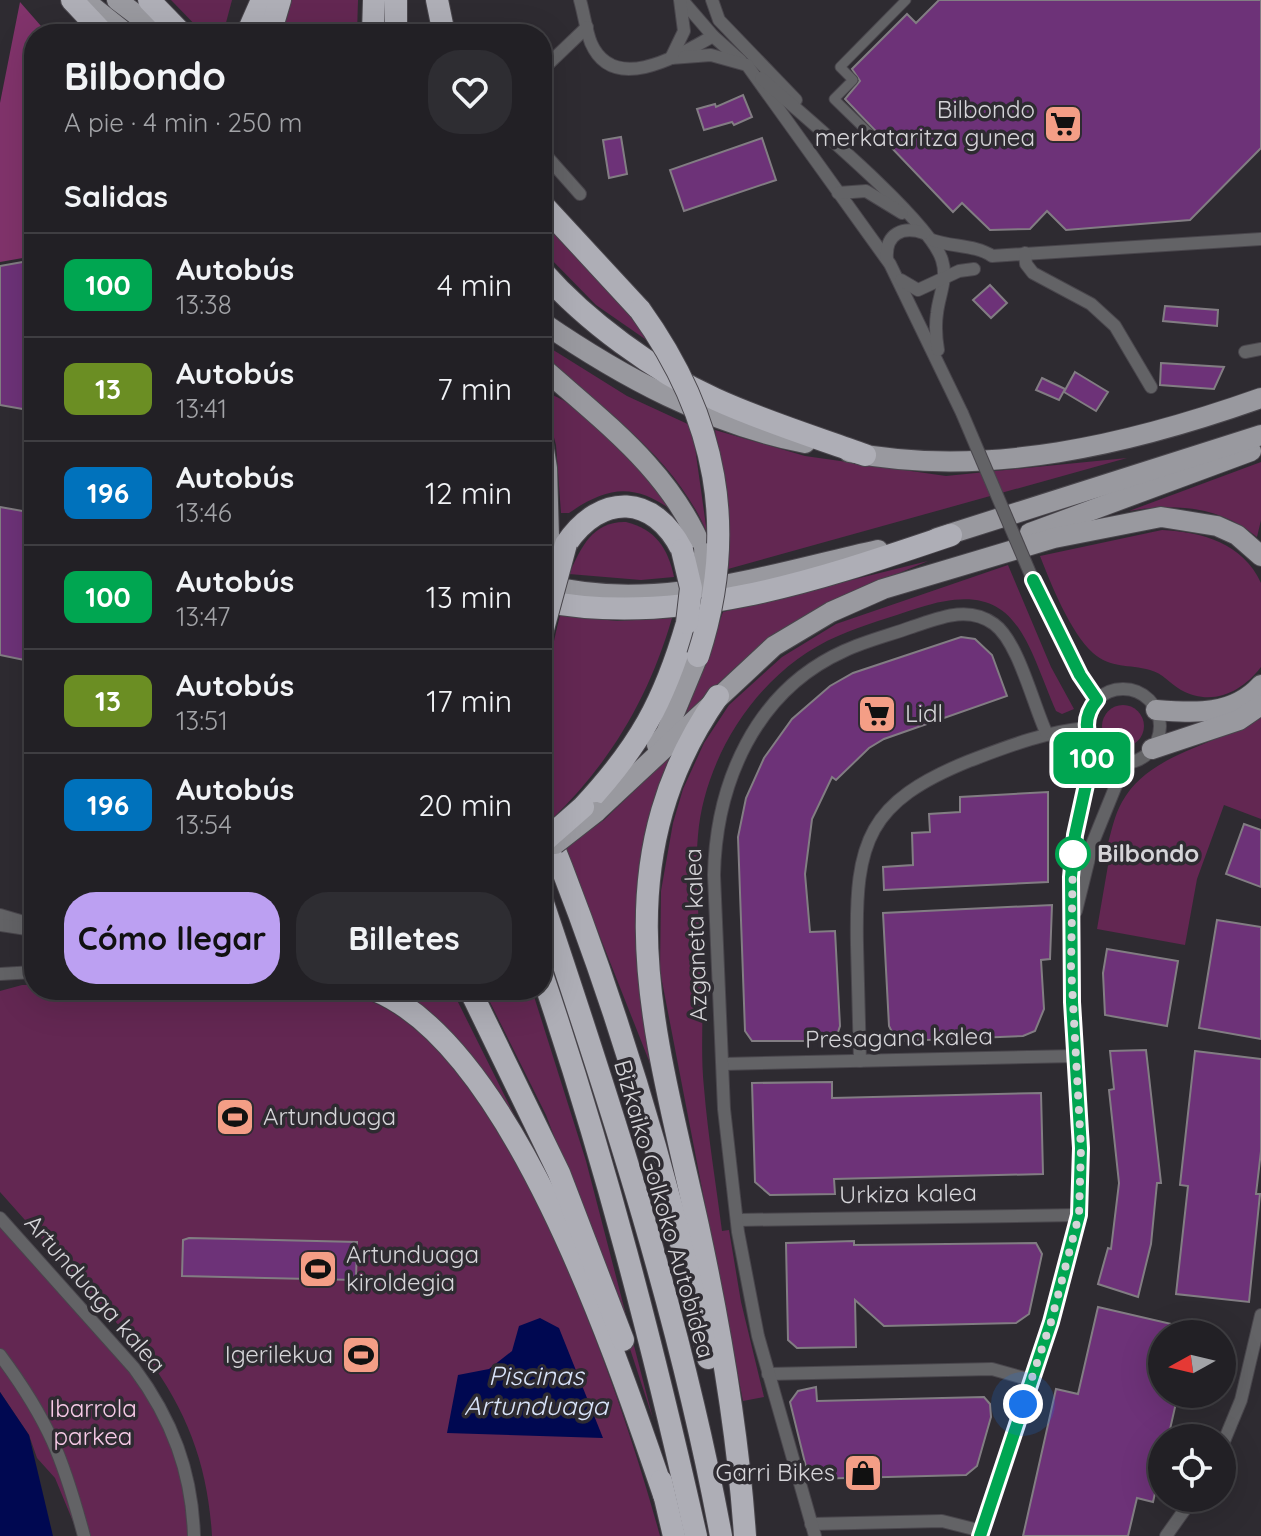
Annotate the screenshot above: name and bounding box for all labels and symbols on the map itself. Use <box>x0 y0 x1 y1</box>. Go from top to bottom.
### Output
place label: Bilbondo merkataritza gunea <box>815 94 1035 152</box>
supermarket icon: Bilbondo merkataritza gunea <box>1042 103 1084 145</box>
supermarket icon: Lidl <box>856 693 898 735</box>
place label: Lidl <box>905 698 943 728</box>
line badge: 100 <box>1046 732 1138 784</box>
marker: Bilbondo <box>1056 837 1090 871</box>
place label: Bilbondo <box>1097 838 1199 868</box>
street label: Azganeta kalea <box>677 848 713 1022</box>
street label: Presagana kalea <box>805 1020 993 1054</box>
street label: Bizkaiko Golkoko Autobidea <box>608 1056 722 1361</box>
sports icon: Artunduaga <box>214 1096 256 1138</box>
place label: Artunduaga <box>263 1101 396 1131</box>
street label: Urkiza kalea <box>839 1177 977 1209</box>
street label: Artunduaga kalea <box>19 1208 173 1379</box>
place label: Artunduaga kiroldegia <box>346 1239 479 1297</box>
sports icon: Artunduaga kiroldegia <box>297 1248 339 1290</box>
north arrow <box>1148 1320 1236 1408</box>
sports icon: Igerilekua <box>340 1334 382 1376</box>
place label: Igerilekua <box>225 1339 333 1369</box>
water label: Piscinas Artunduaga <box>464 1359 609 1422</box>
your location <box>1003 1384 1043 1424</box>
park label: Ibarrola parkea <box>49 1393 137 1451</box>
shop icon: Garri Bikes <box>842 1452 884 1494</box>
place label: Garri Bikes <box>715 1457 835 1487</box>

